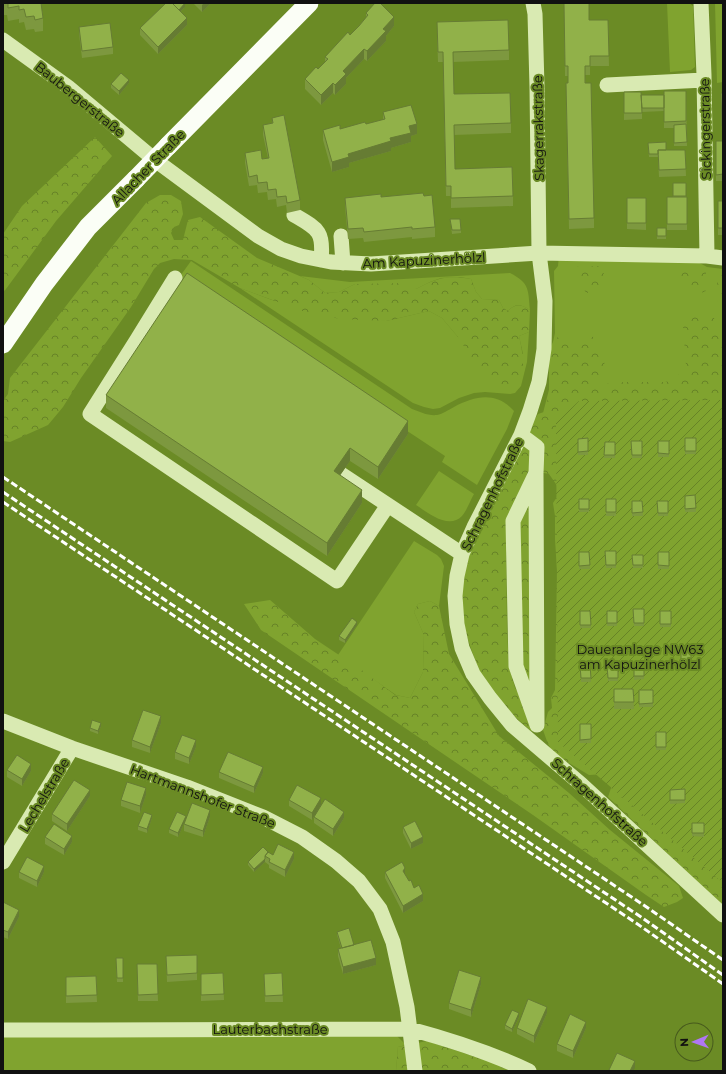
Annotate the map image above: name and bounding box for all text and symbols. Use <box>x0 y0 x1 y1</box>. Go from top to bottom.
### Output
street label: Baubergerstraße <box>32 58 128 140</box>
street label: Skagerrakstraße <box>529 75 547 181</box>
street label: Sickingerstraße <box>696 78 714 180</box>
street label: Allacher Straße <box>108 126 188 208</box>
street label: Am Kapuzinerhölzl <box>362 249 486 271</box>
street label: Schragenhofstraße <box>458 435 526 553</box>
park label: Daueranlage NW63 am Kapuzinerhölzl <box>576 641 704 672</box>
street label: Lechelstraße <box>16 755 72 835</box>
street label: Schragenhofstraße <box>549 755 651 849</box>
street label: Hartmannshofer Straße <box>128 761 278 831</box>
street label: Lauterbachstraße <box>212 1021 328 1037</box>
north arrow <box>674 1022 714 1062</box>
text: N <box>677 1038 691 1047</box>

